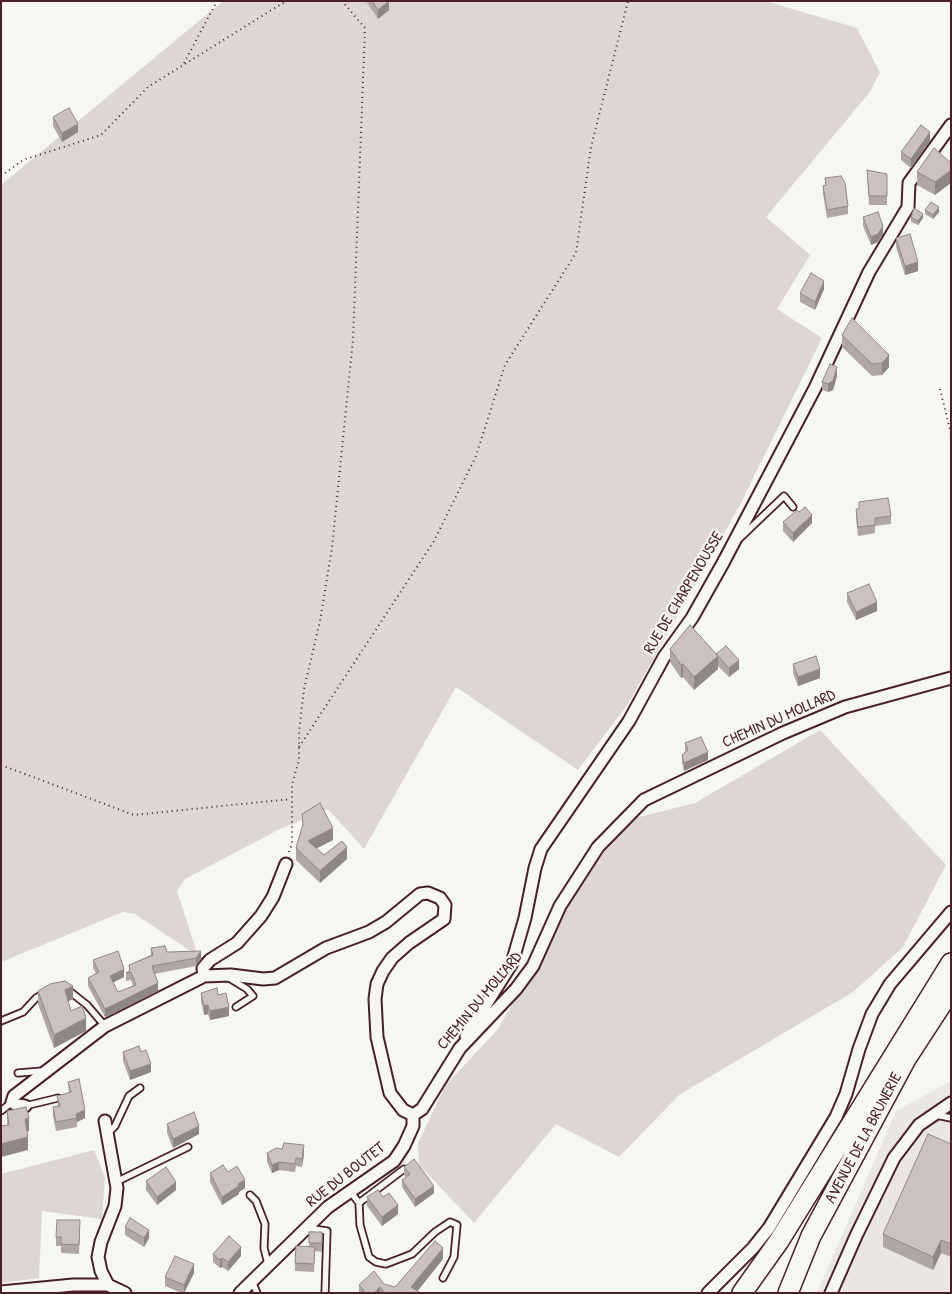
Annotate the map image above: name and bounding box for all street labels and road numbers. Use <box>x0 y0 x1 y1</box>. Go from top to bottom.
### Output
street label: RUE DE CHARPENOUSSE <box>640 528 728 658</box>
street label: CHEMIN DU MOLLARD <box>719 685 839 753</box>
street label: CHEMIN DU MOLLARD <box>433 948 527 1054</box>
street label: AVENUE DE LA BRUNERIE <box>821 1069 907 1207</box>
street label: RUE DU BOUTET <box>303 1138 389 1212</box>

